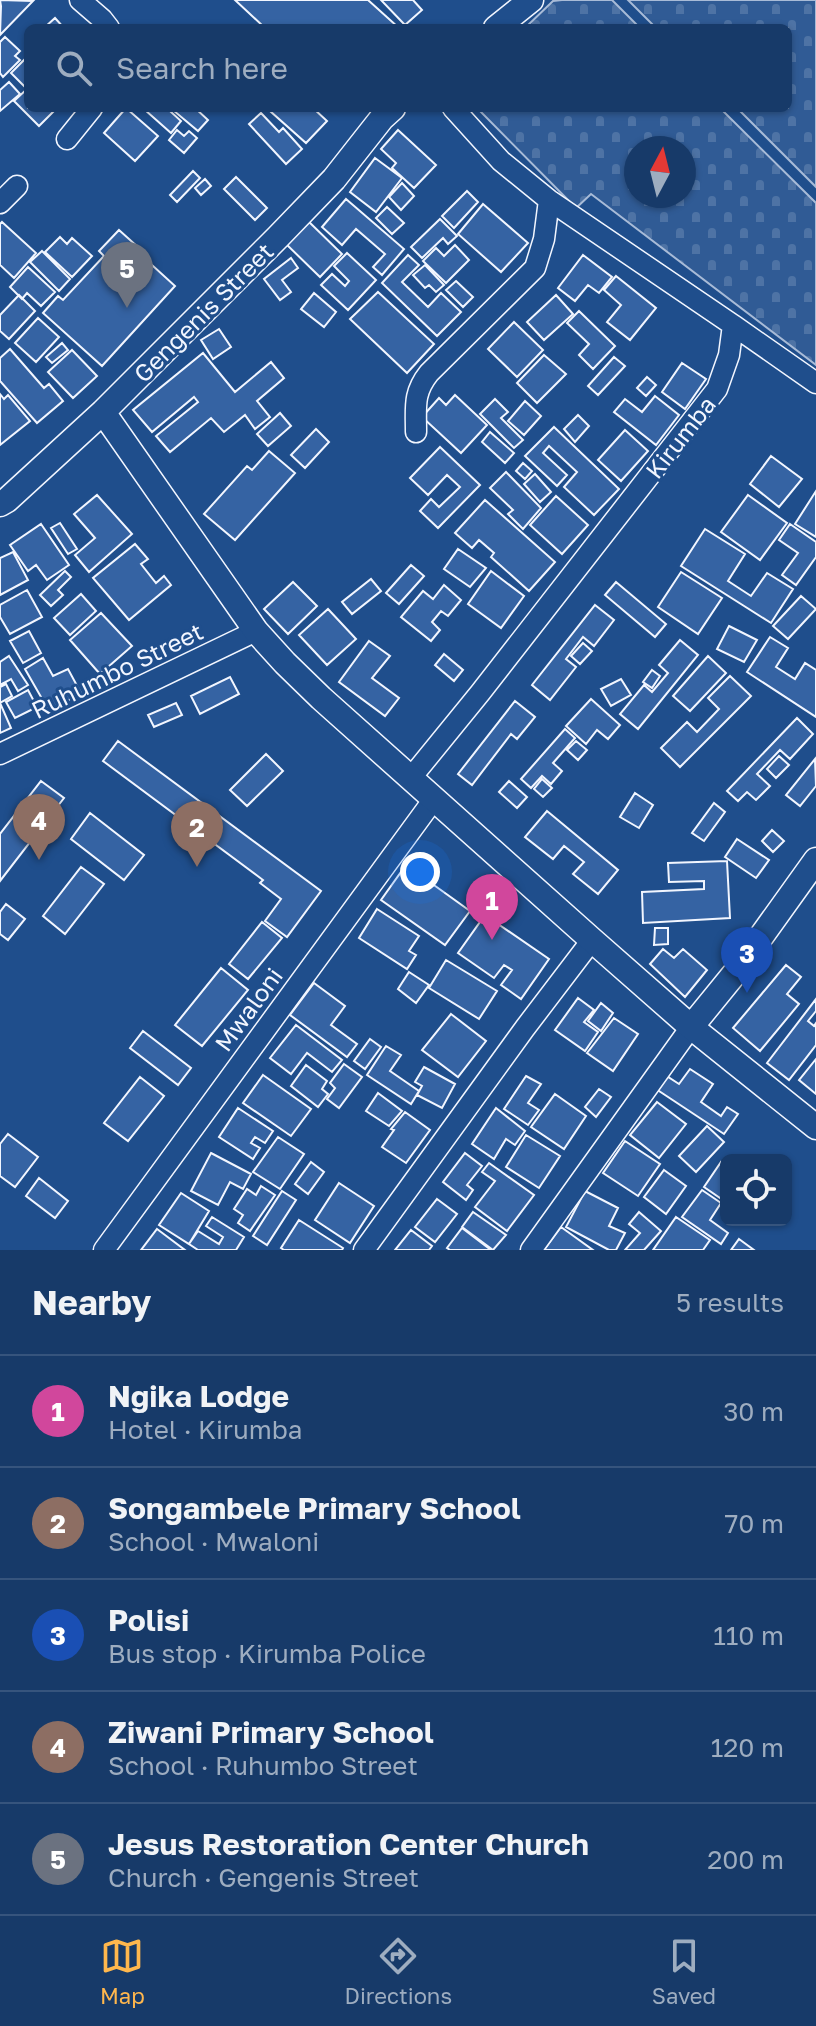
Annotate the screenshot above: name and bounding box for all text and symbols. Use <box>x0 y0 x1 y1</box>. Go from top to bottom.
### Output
search box <box>24 24 792 112</box>
icon: search <box>52 46 96 90</box>
text: Search here <box>116 50 288 86</box>
north arrow <box>624 136 696 208</box>
street label: Gengenis Street <box>127 236 279 388</box>
pin: 5 <box>101 242 153 308</box>
street label: Kirumba <box>639 390 721 484</box>
street label: Ruhumbo Street <box>27 616 207 724</box>
pin: 4 <box>13 794 65 860</box>
pin: 2 <box>171 801 223 867</box>
your location <box>400 852 440 892</box>
pin: 1 <box>466 874 518 940</box>
pin: 3 <box>721 927 773 993</box>
street label: Mwaloni <box>208 962 288 1056</box>
map controls <box>720 1154 792 1226</box>
button: locate <box>720 1154 792 1226</box>
text: Nearby <box>32 1282 152 1322</box>
text: 5 results <box>676 1287 784 1318</box>
text: Ngika Lodge <box>108 1378 289 1414</box>
text: 1 <box>51 1396 65 1427</box>
text: 30 m <box>723 1396 784 1427</box>
text: Hotel · Kirumba <box>108 1414 302 1445</box>
text: Songambele Primary School <box>108 1490 521 1526</box>
text: 2 <box>50 1508 66 1539</box>
text: 70 m <box>725 1508 784 1539</box>
text: School · Mwaloni <box>108 1526 319 1557</box>
text: Polisi <box>108 1602 189 1638</box>
text: 3 <box>50 1620 66 1651</box>
text: 110 m <box>713 1620 784 1651</box>
text: Bus stop · Kirumba Police <box>108 1638 426 1669</box>
text: Ziwani Primary School <box>108 1714 434 1750</box>
text: 4 <box>50 1732 66 1763</box>
text: 120 m <box>711 1732 784 1763</box>
text: School · Ruhumbo Street <box>108 1750 418 1781</box>
text: Jesus Restoration Center Church <box>108 1826 589 1862</box>
text: 5 <box>50 1844 66 1875</box>
text: 200 m <box>707 1844 784 1875</box>
text: Church · Gengenis Street <box>108 1862 419 1893</box>
tab: Map <box>100 1934 145 2009</box>
tab: Directions <box>345 1934 452 2009</box>
tab: Saved <box>652 1934 716 2009</box>

